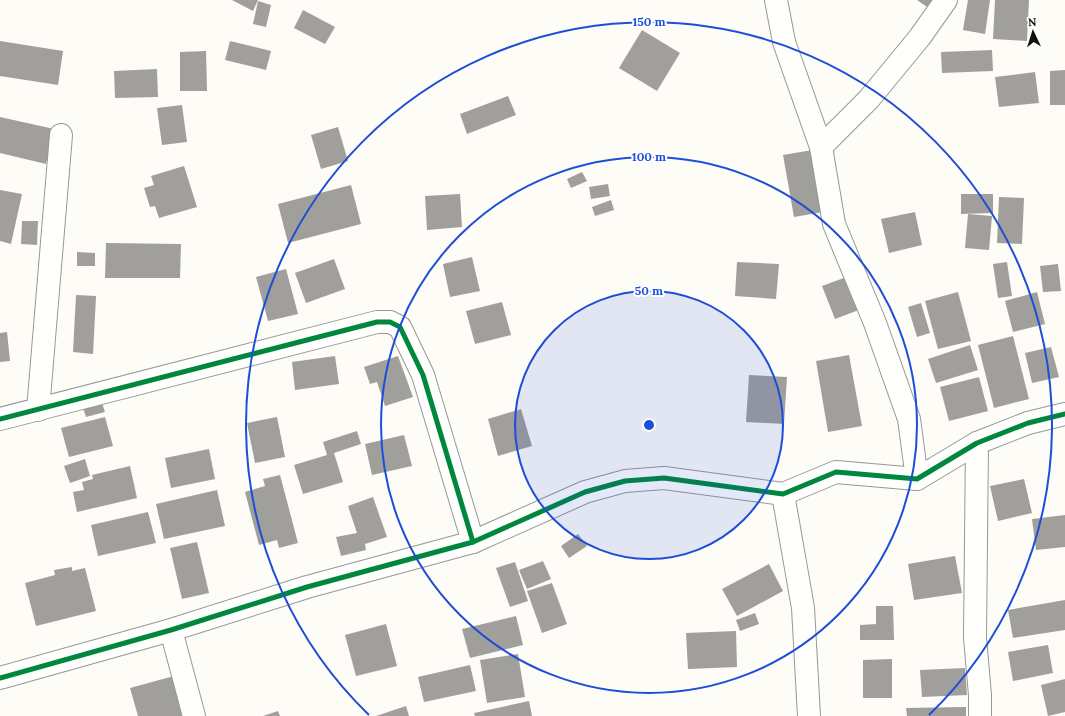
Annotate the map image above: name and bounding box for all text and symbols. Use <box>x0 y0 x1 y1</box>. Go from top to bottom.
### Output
north arrow <box>1013 12 1053 52</box>
text: 150 m <box>632 14 666 29</box>
text: N <box>1028 15 1038 29</box>
text: 100 m <box>632 149 666 164</box>
text: 50 m <box>635 283 663 298</box>
centre of rings <box>642 418 656 432</box>

